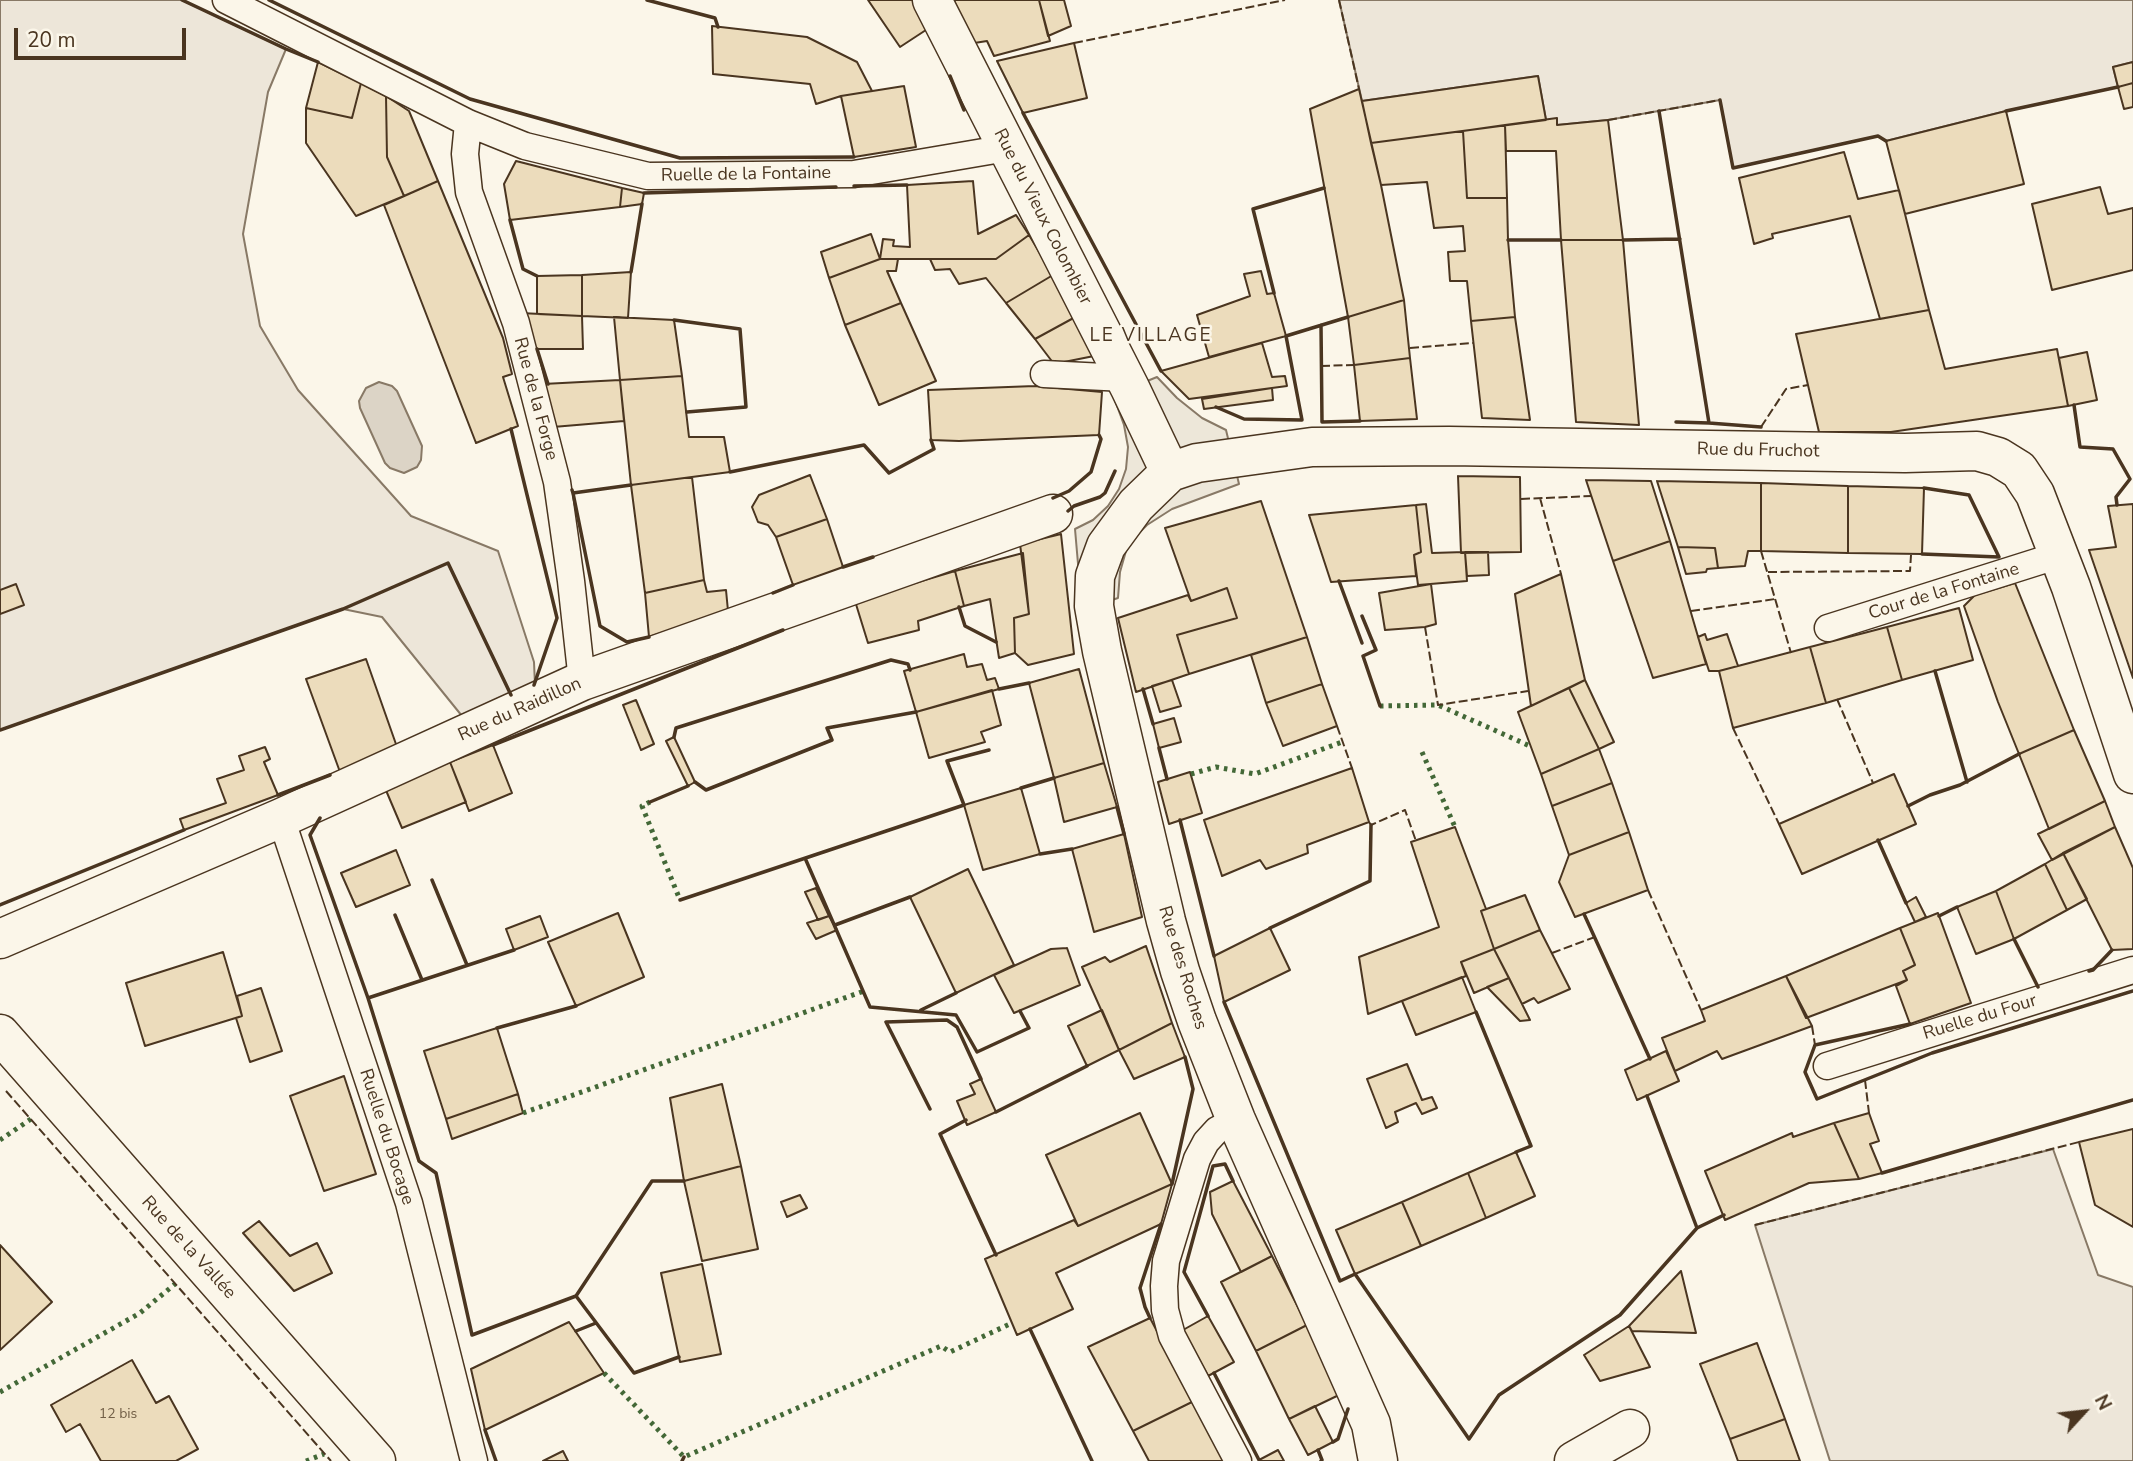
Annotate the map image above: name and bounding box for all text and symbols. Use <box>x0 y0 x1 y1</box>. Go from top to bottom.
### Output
scale bar <box>18 14 189 58</box>
text: 20 m <box>27 26 76 54</box>
street label: Rue du Vieux Colombier <box>988 125 1096 309</box>
street label: Ruelle de la Fontaine <box>661 163 831 187</box>
district label: LE VILLAGE <box>1091 325 1211 347</box>
street label: Rue de la Forge <box>508 335 562 463</box>
street label: Rue du Fruchot <box>1697 439 1819 463</box>
street label: Cour de la Fontaine <box>1866 559 2022 625</box>
street label: Rue du Raidillon <box>455 673 585 747</box>
street label: Rue des Roches <box>1153 903 1211 1033</box>
street label: Ruelle du Four <box>1921 990 2039 1046</box>
street label: Ruelle du Bocage <box>354 1066 418 1208</box>
street label: Rue de la Vallée <box>136 1192 240 1304</box>
north arrow <box>2049 1377 2119 1447</box>
text: N <box>2088 1390 2118 1415</box>
house number: 12 bis <box>99 1407 137 1423</box>

